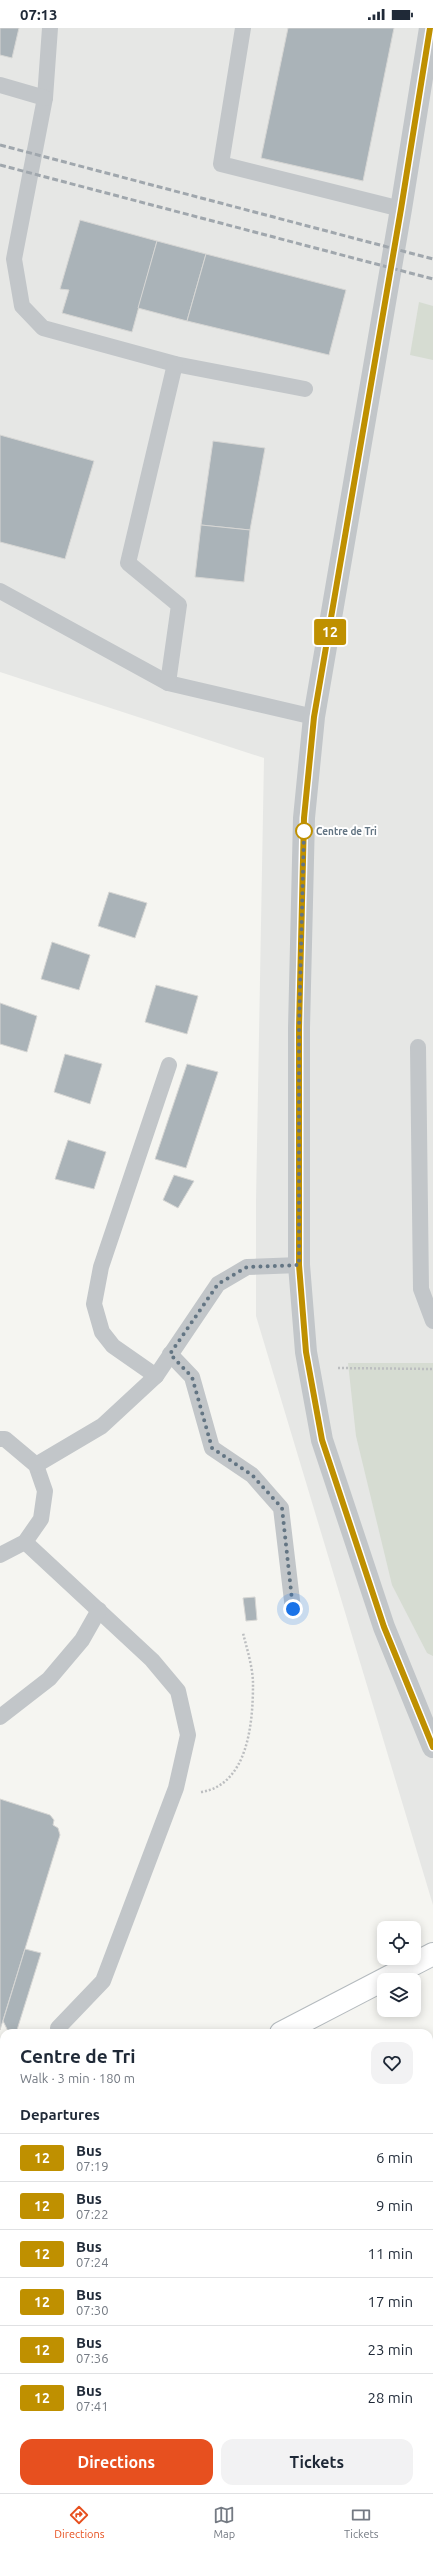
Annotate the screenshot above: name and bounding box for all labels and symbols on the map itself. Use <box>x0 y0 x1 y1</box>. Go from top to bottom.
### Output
line badge: 12 <box>312 619 348 645</box>
marker: Centre de Tri <box>295 822 313 840</box>
place label: Centre de Tri <box>316 826 377 837</box>
your location <box>283 1599 303 1619</box>

